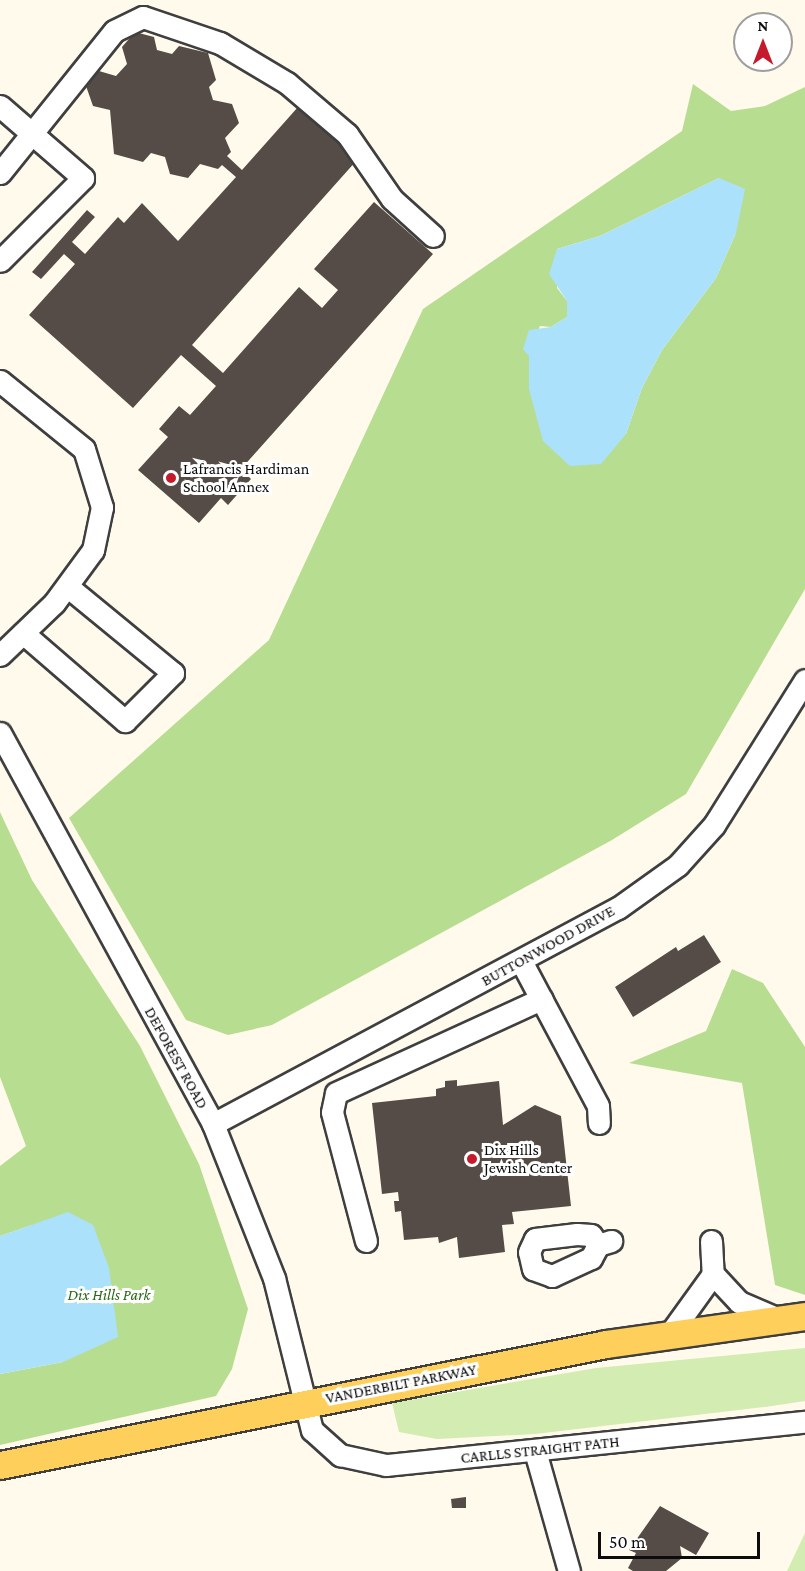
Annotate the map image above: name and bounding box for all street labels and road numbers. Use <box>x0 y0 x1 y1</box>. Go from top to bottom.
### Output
street label: BUTTONWOOD DRIVE <box>478 901 618 991</box>
street label: DEFOREST ROAD <box>140 1004 212 1112</box>
street label: VANDERBILT PARKWAY <box>324 1360 478 1408</box>
street label: CARLLS STRAIGHT PATH <box>460 1432 620 1468</box>

